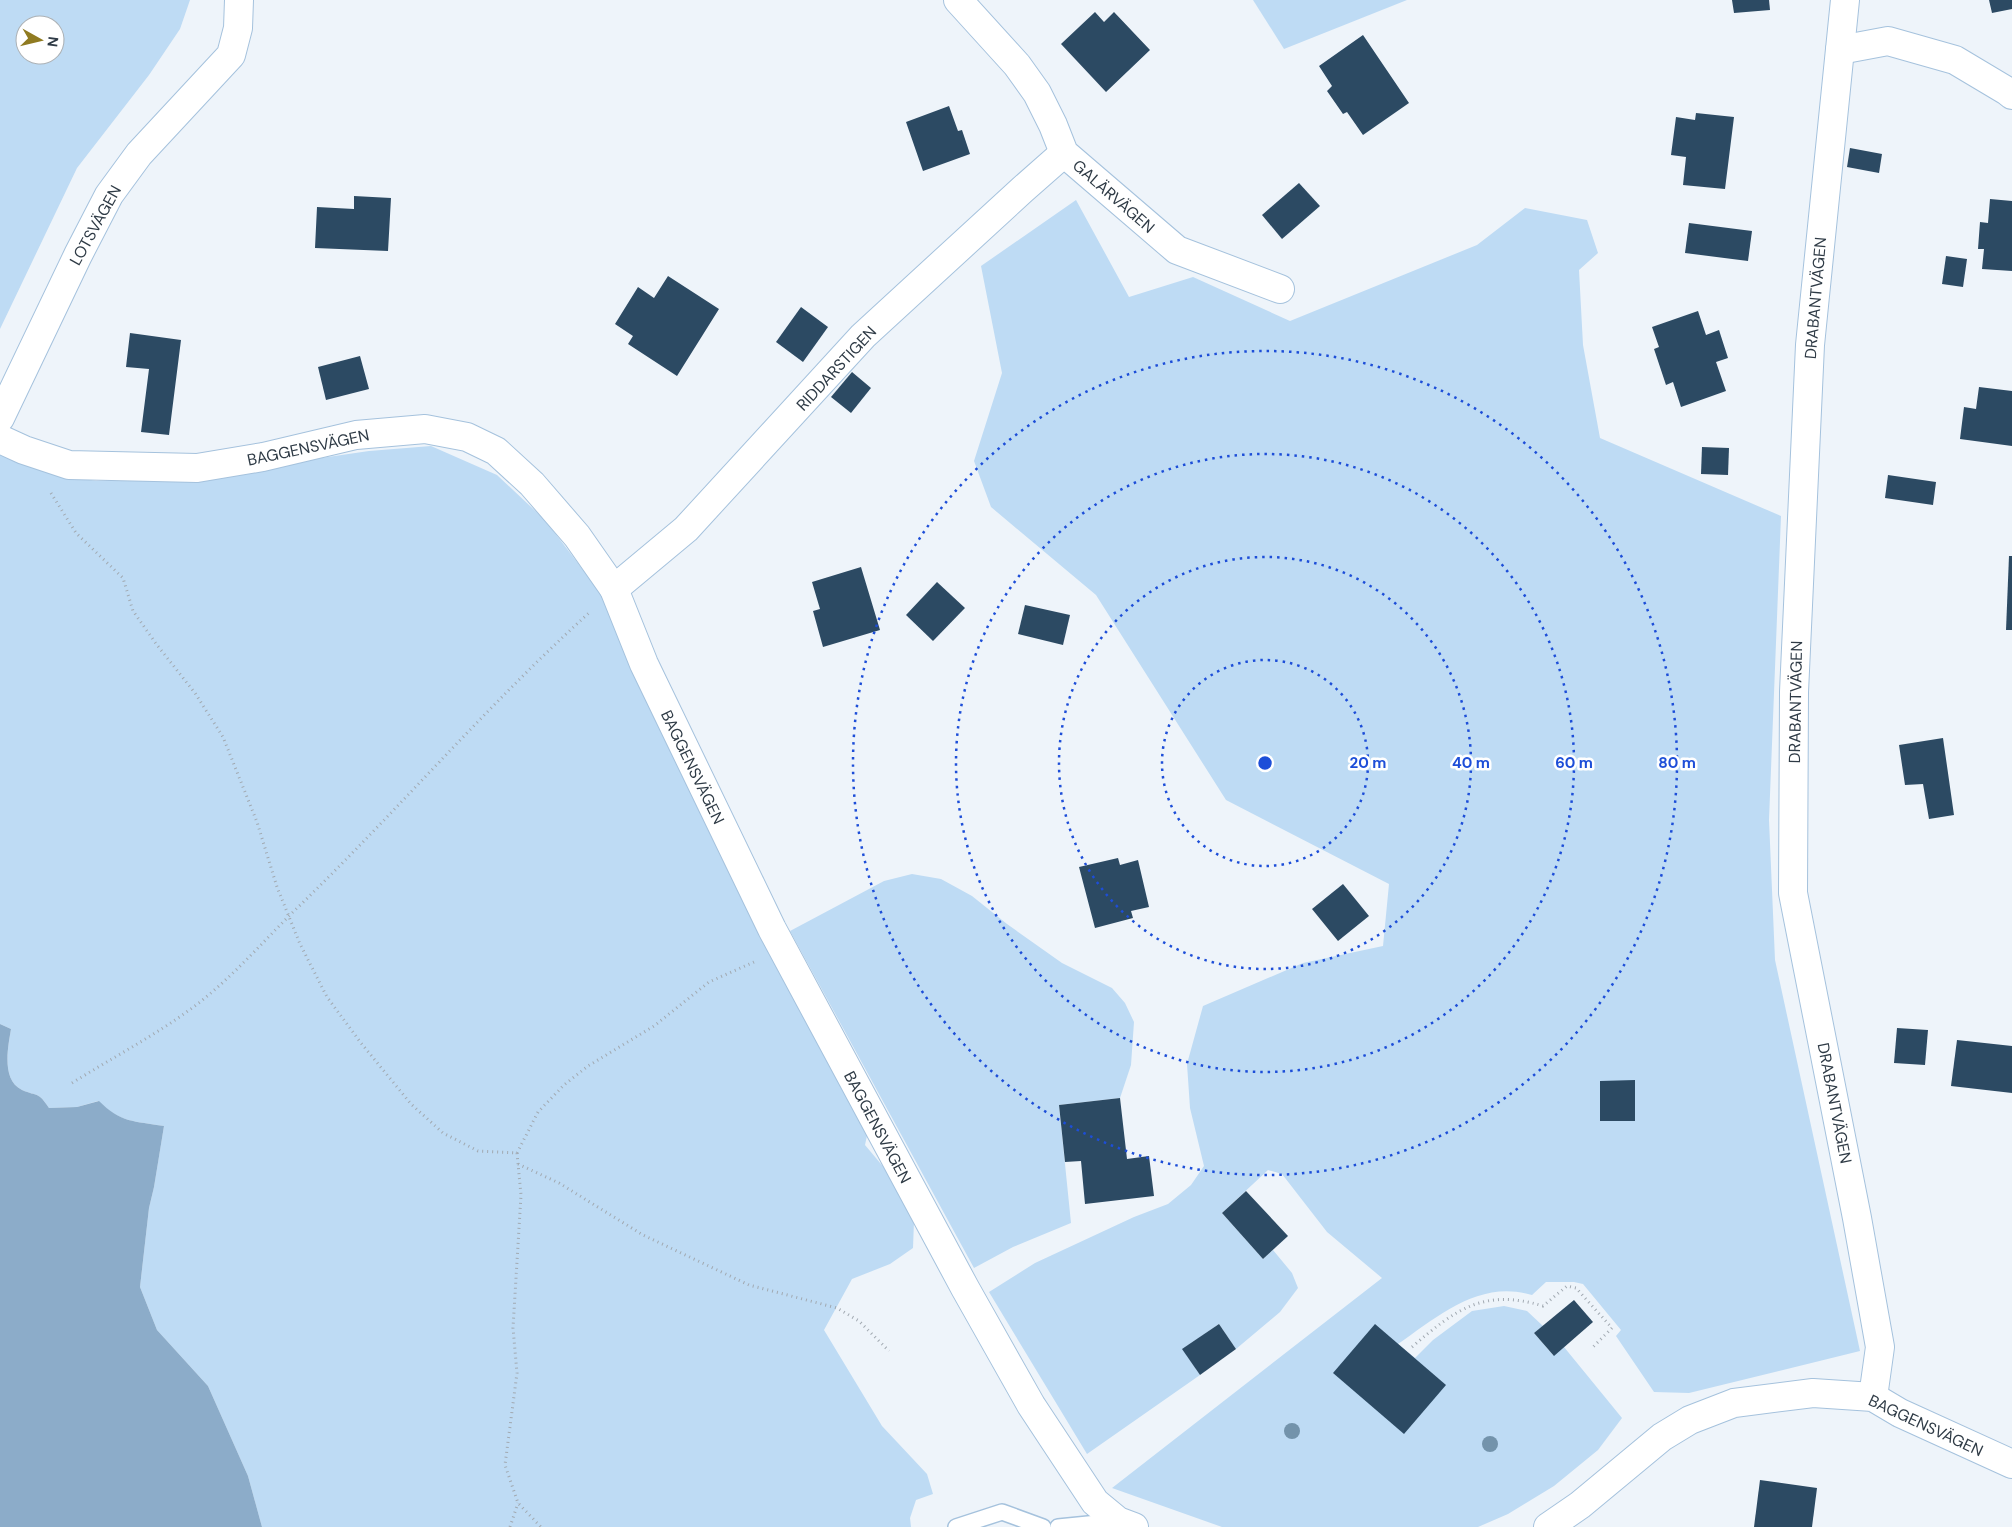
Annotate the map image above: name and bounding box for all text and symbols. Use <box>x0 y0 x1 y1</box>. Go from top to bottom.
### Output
north arrow <box>15 15 65 65</box>
text: N <box>43 35 62 48</box>
street label: GALÄRVÄGEN <box>1068 155 1159 238</box>
street label: LOTSVÄGEN <box>65 182 126 269</box>
street label: DRABANTVÄGEN <box>1800 236 1831 360</box>
street label: RIDDARSTIGEN <box>792 321 881 415</box>
street label: BAGGENSVÄGEN <box>245 424 371 471</box>
street label: DRABANTVÄGEN <box>1784 641 1807 763</box>
street label: BAGGENSVÄGEN <box>656 707 729 828</box>
text: 20 m <box>1350 753 1386 773</box>
text: 40 m <box>1452 753 1490 773</box>
text: 60 m <box>1555 753 1593 773</box>
text: 80 m <box>1658 753 1696 773</box>
centre of rings <box>1256 754 1274 772</box>
street label: DRABANTVÄGEN <box>1813 1041 1857 1165</box>
street label: BAGGENSVÄGEN <box>839 1068 916 1187</box>
street label: BAGGENSVÄGEN <box>1865 1390 1986 1461</box>

